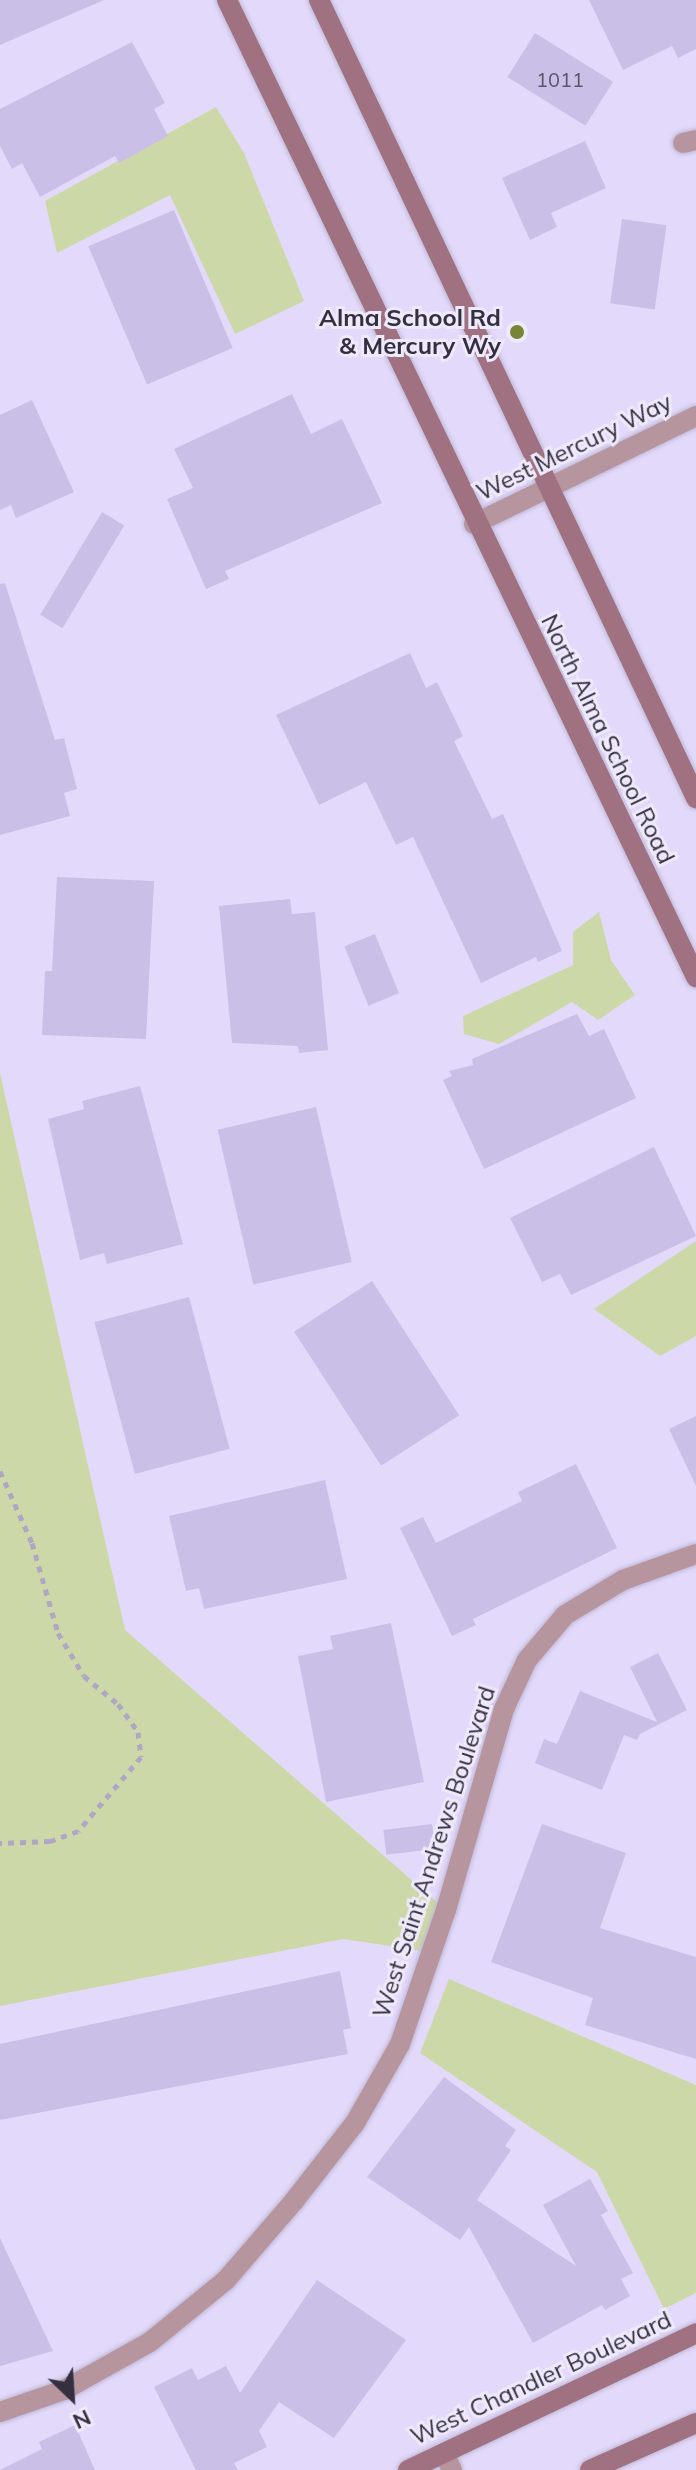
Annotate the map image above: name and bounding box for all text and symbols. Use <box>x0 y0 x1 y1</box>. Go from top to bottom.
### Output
house number: 1011 <box>536 67 584 91</box>
place label: Alma School Rd & Mercury Wy <box>319 304 501 360</box>
marker: Alma School Rd & Mercury Wy <box>508 323 526 341</box>
street label: West Mercury Way <box>472 387 676 507</box>
street label: North Alma School Road <box>535 610 681 868</box>
street label: West Saint Andrews Boulevard <box>367 1682 501 2022</box>
street label: West Chandler Boulevard <box>406 2305 676 2451</box>
north arrow <box>32 2358 112 2438</box>
text: N <box>69 2404 96 2436</box>

